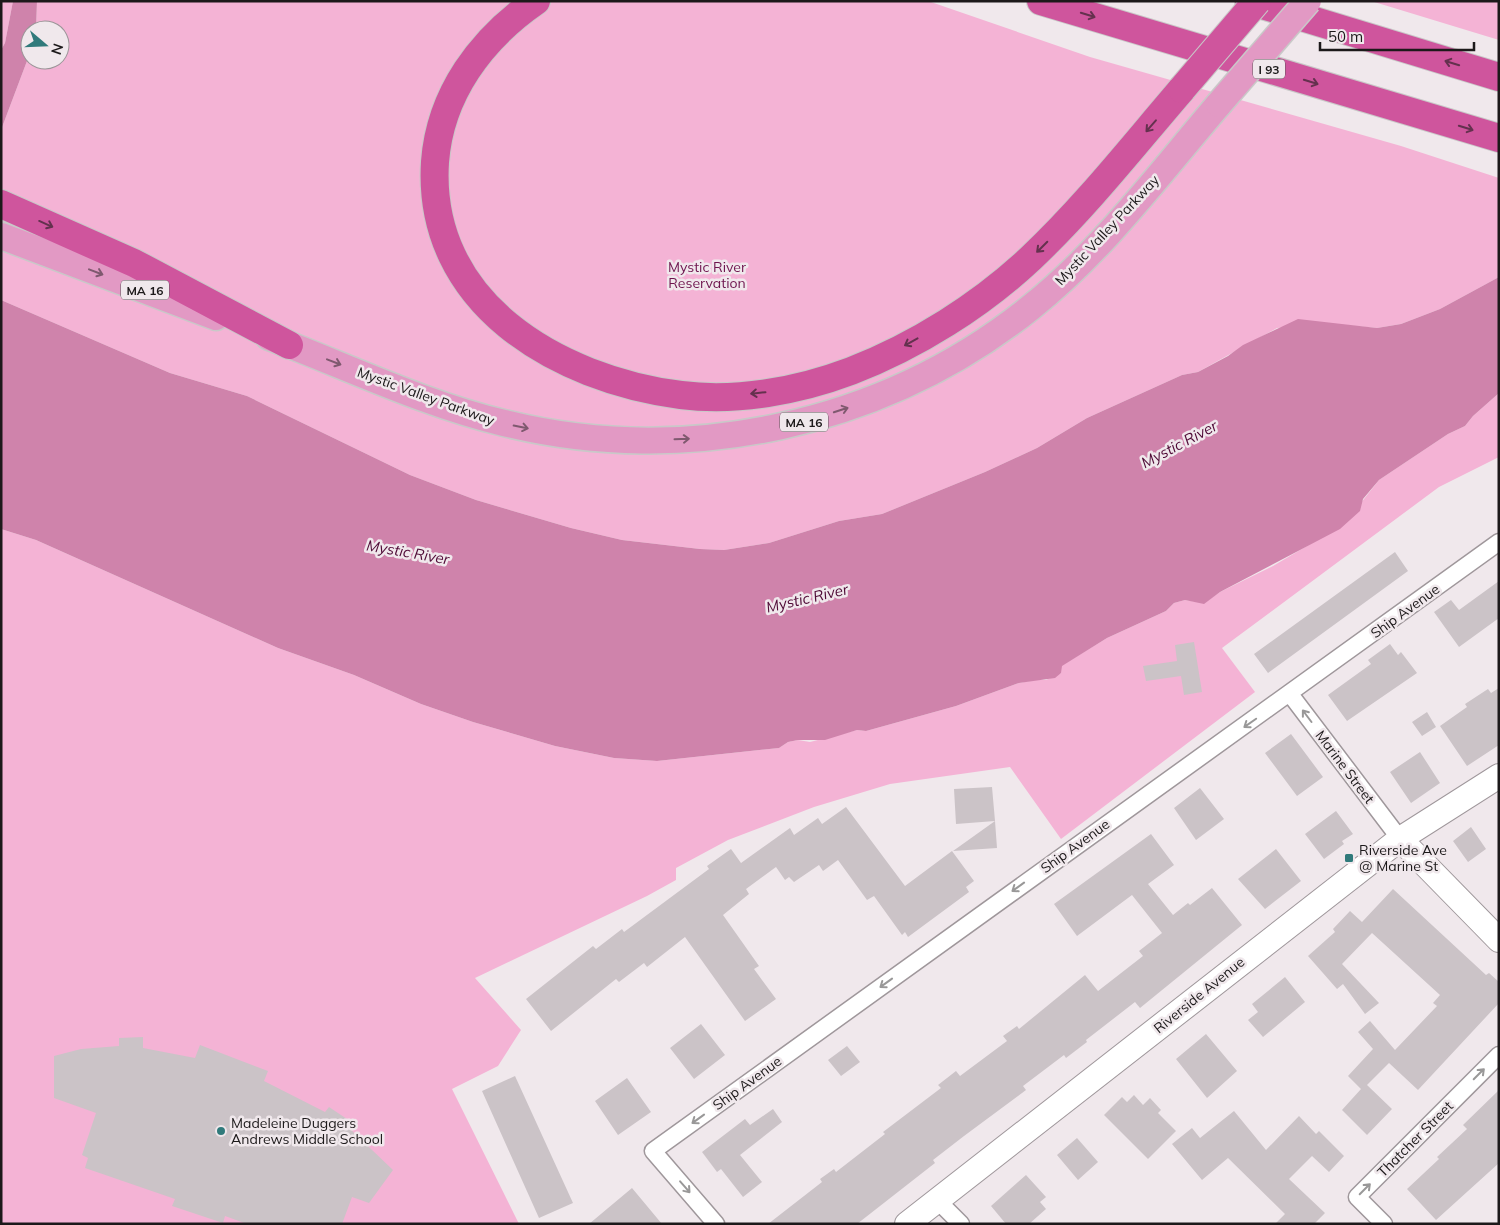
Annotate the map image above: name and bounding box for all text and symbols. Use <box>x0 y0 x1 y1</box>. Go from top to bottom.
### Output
one-way arrow <box>1079 11 1095 21</box>
north arrow <box>20 20 70 70</box>
scale bar <box>1320 20 1474 52</box>
text: 50 m <box>1328 27 1363 46</box>
text: N <box>47 41 68 57</box>
one-way arrow <box>1444 57 1460 67</box>
road number: I 93 <box>1253 60 1285 78</box>
one-way arrow <box>1302 77 1318 87</box>
one-way arrow <box>1145 119 1156 132</box>
one-way arrow <box>1458 124 1474 134</box>
street label: Mystic Valley Parkway <box>1051 171 1163 289</box>
one-way arrow <box>38 219 53 229</box>
one-way arrow <box>1036 241 1048 253</box>
park label: Mystic River Reservation <box>668 258 747 292</box>
one-way arrow <box>88 267 103 277</box>
road number: MA 16 <box>121 280 169 300</box>
one-way arrow <box>904 337 919 347</box>
one-way arrow <box>326 358 342 367</box>
street label: Mystic Valley Parkway <box>355 363 498 429</box>
one-way arrow <box>751 388 767 398</box>
one-way arrow <box>833 405 849 414</box>
road number: MA 16 <box>780 412 828 432</box>
water label: Mystic River <box>1138 416 1221 472</box>
one-way arrow <box>512 422 528 432</box>
one-way arrow <box>674 435 690 444</box>
water label: Mystic River <box>365 535 451 569</box>
water label: Mystic River <box>764 579 850 617</box>
street label: Ship Avenue <box>1367 580 1443 642</box>
one-way arrow <box>1301 710 1312 723</box>
one-way arrow <box>1244 717 1257 728</box>
street label: Marine Street <box>1312 727 1378 807</box>
street label: Ship Avenue <box>1037 815 1113 877</box>
place label: Riverside Ave @ Marine St <box>1359 841 1447 875</box>
marker: Riverside Ave @ Marine St <box>1343 852 1355 864</box>
one-way arrow <box>1012 882 1025 893</box>
street label: Riverside Avenue <box>1150 953 1248 1037</box>
one-way arrow <box>880 977 893 988</box>
street label: Ship Avenue <box>709 1052 785 1114</box>
one-way arrow <box>1473 1068 1486 1080</box>
street label: Thatcher Street <box>1373 1097 1457 1181</box>
place label: Madeleine Duggers Andrews Middle School <box>231 1114 383 1148</box>
one-way arrow <box>691 1114 705 1124</box>
marker: Madeleine Duggers Andrews Middle School <box>215 1125 227 1137</box>
one-way arrow <box>679 1181 690 1194</box>
one-way arrow <box>1359 1183 1371 1196</box>

